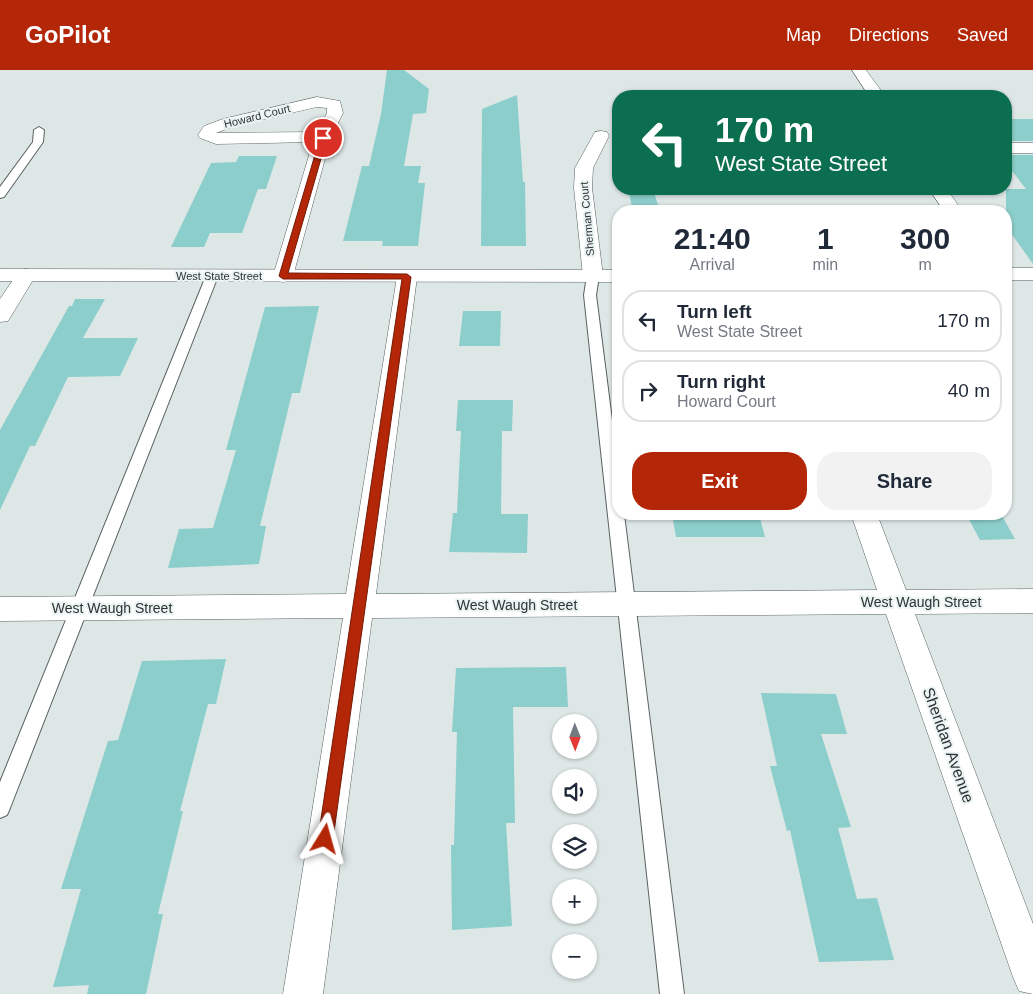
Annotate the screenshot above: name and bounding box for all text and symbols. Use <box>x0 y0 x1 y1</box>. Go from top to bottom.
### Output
text: GoPilot <box>25 21 110 48</box>
text: Map <box>786 25 821 45</box>
text: Directions <box>849 25 929 45</box>
text: Saved <box>957 25 1008 45</box>
street label: Howard Court <box>223 102 291 130</box>
icon: left <box>632 110 697 175</box>
text: 170 m <box>715 110 814 149</box>
pin <box>302 117 344 159</box>
icon: arrive <box>309 124 337 152</box>
text: West State Street <box>715 151 887 176</box>
street label: Sherman Court <box>578 181 596 257</box>
text: 21:40 <box>674 222 751 255</box>
text: 1 <box>817 222 834 255</box>
text: 300 <box>900 222 950 255</box>
text: Arrival <box>690 256 735 273</box>
text: min <box>812 256 838 273</box>
text: m <box>918 256 932 273</box>
street label: West State Street <box>176 270 262 282</box>
text: Turn left <box>677 301 752 322</box>
icon: left <box>634 307 662 335</box>
text: 170 m <box>937 310 990 331</box>
text: West State Street <box>677 323 802 340</box>
text: Turn right <box>677 371 765 392</box>
icon: right <box>634 377 662 405</box>
text: 40 m <box>948 380 990 401</box>
text: Howard Court <box>677 393 776 410</box>
button: Exit <box>632 452 807 510</box>
button: Share <box>817 452 992 510</box>
street label: West Waugh Street <box>861 594 981 610</box>
street label: West Waugh Street <box>457 597 577 613</box>
street label: West Waugh Street <box>52 600 172 616</box>
street label: Sheridan Avenue <box>920 685 977 805</box>
north arrow <box>552 714 598 759</box>
map controls <box>552 714 597 979</box>
button: sound <box>552 769 597 814</box>
position arrow <box>298 812 350 864</box>
button: layers <box>552 824 597 869</box>
button: + <box>552 879 597 924</box>
button: − <box>552 934 597 979</box>

